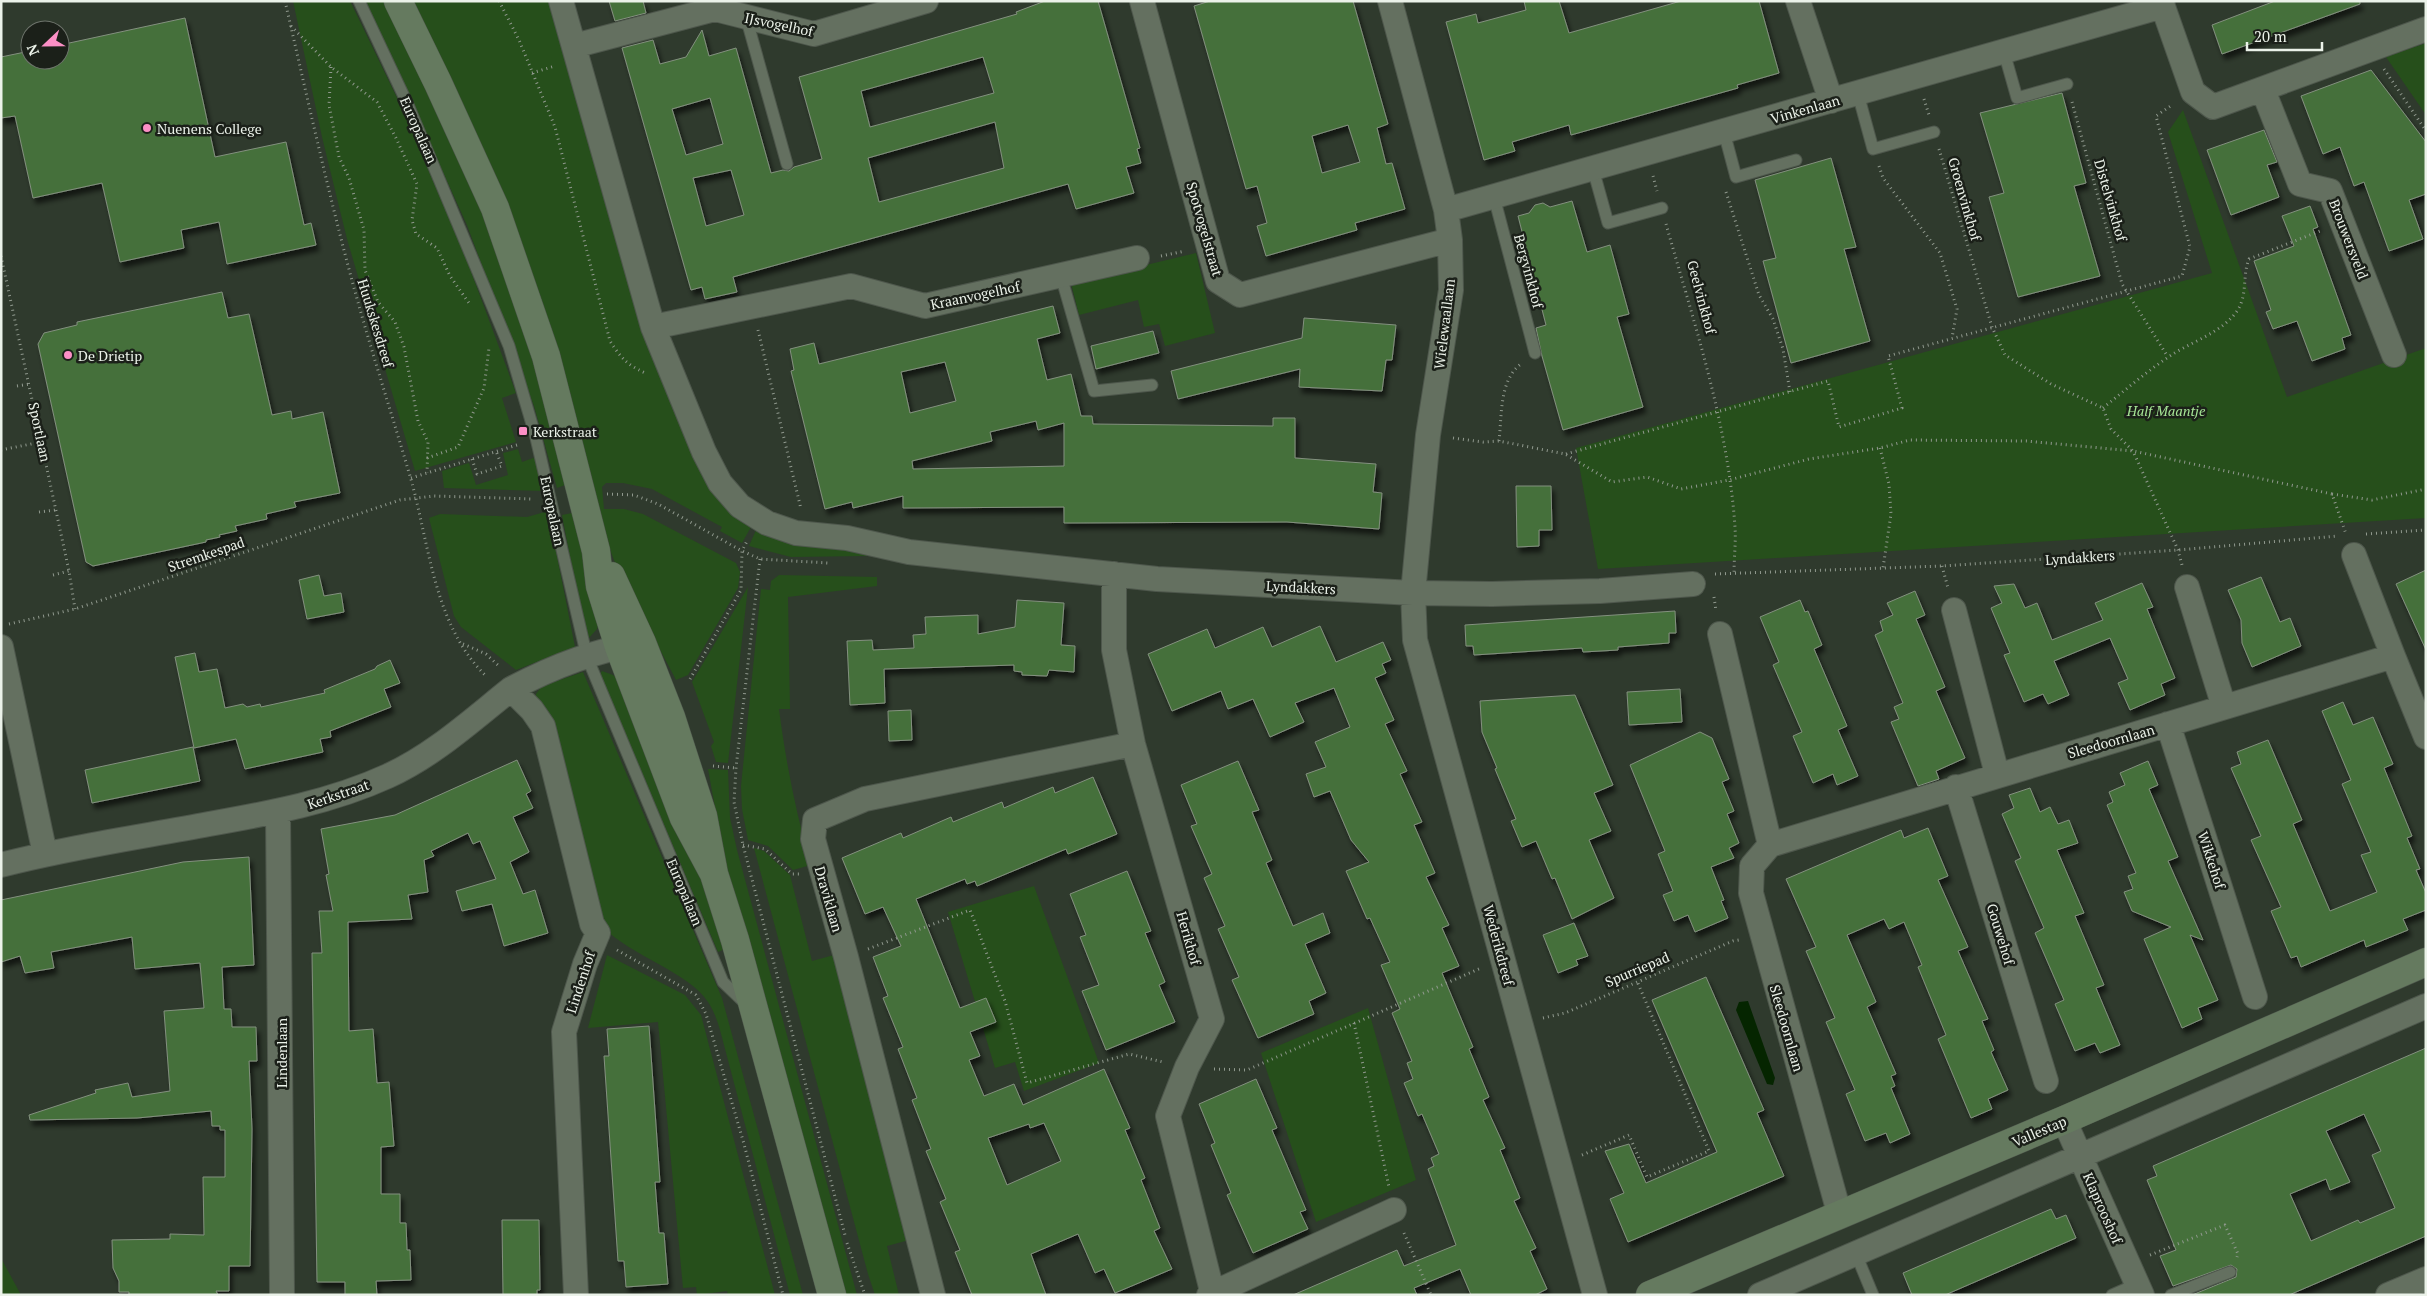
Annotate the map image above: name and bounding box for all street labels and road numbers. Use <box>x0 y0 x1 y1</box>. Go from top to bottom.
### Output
street label: IJsvogelhof <box>743 7 816 41</box>
street label: Vinkenlaan <box>1768 90 1842 128</box>
street label: Europalaan <box>396 94 442 167</box>
street label: Groenvinkhof <box>1944 155 1986 244</box>
street label: Distelvinkhof <box>2090 157 2132 244</box>
street label: Spotvogelstraat <box>1182 180 1228 279</box>
street label: Brouwersveld <box>2325 196 2373 282</box>
street label: Bergvinkhof <box>1510 232 1548 311</box>
street label: Geelvinkhof <box>1683 258 1721 337</box>
street label: Huukskesdreef <box>354 276 399 371</box>
street label: Kraanvogelhof <box>929 276 1023 314</box>
street label: Wielewaallaan <box>1429 277 1459 370</box>
street label: Sportlaan <box>24 400 56 464</box>
street label: Europalaan <box>536 474 570 548</box>
street label: Stremkespad <box>165 532 247 576</box>
street label: Lyndakkers <box>2044 545 2116 569</box>
street label: Lyndakkers <box>1266 576 1336 598</box>
street label: Sleedoornlaan <box>2065 719 2157 762</box>
street label: Kerkstraat <box>305 774 372 813</box>
street label: Wikkehof <box>2194 829 2231 892</box>
street label: Europalaan <box>662 856 708 929</box>
street label: Draviklaan <box>811 864 848 935</box>
street label: Gouwehof <box>1983 901 2020 968</box>
street label: Wederikdreef <box>1479 903 1519 989</box>
street label: Herikhof <box>1172 909 1206 968</box>
street label: Lindenhof <box>561 947 599 1015</box>
street label: Spurriepad <box>1602 947 1672 991</box>
street label: Sleedoornlaan <box>1766 982 1809 1074</box>
street label: Lindenlaan <box>272 1017 291 1088</box>
street label: Vallestap <box>2009 1111 2069 1151</box>
street label: Klaprooshof <box>2079 1169 2128 1248</box>

